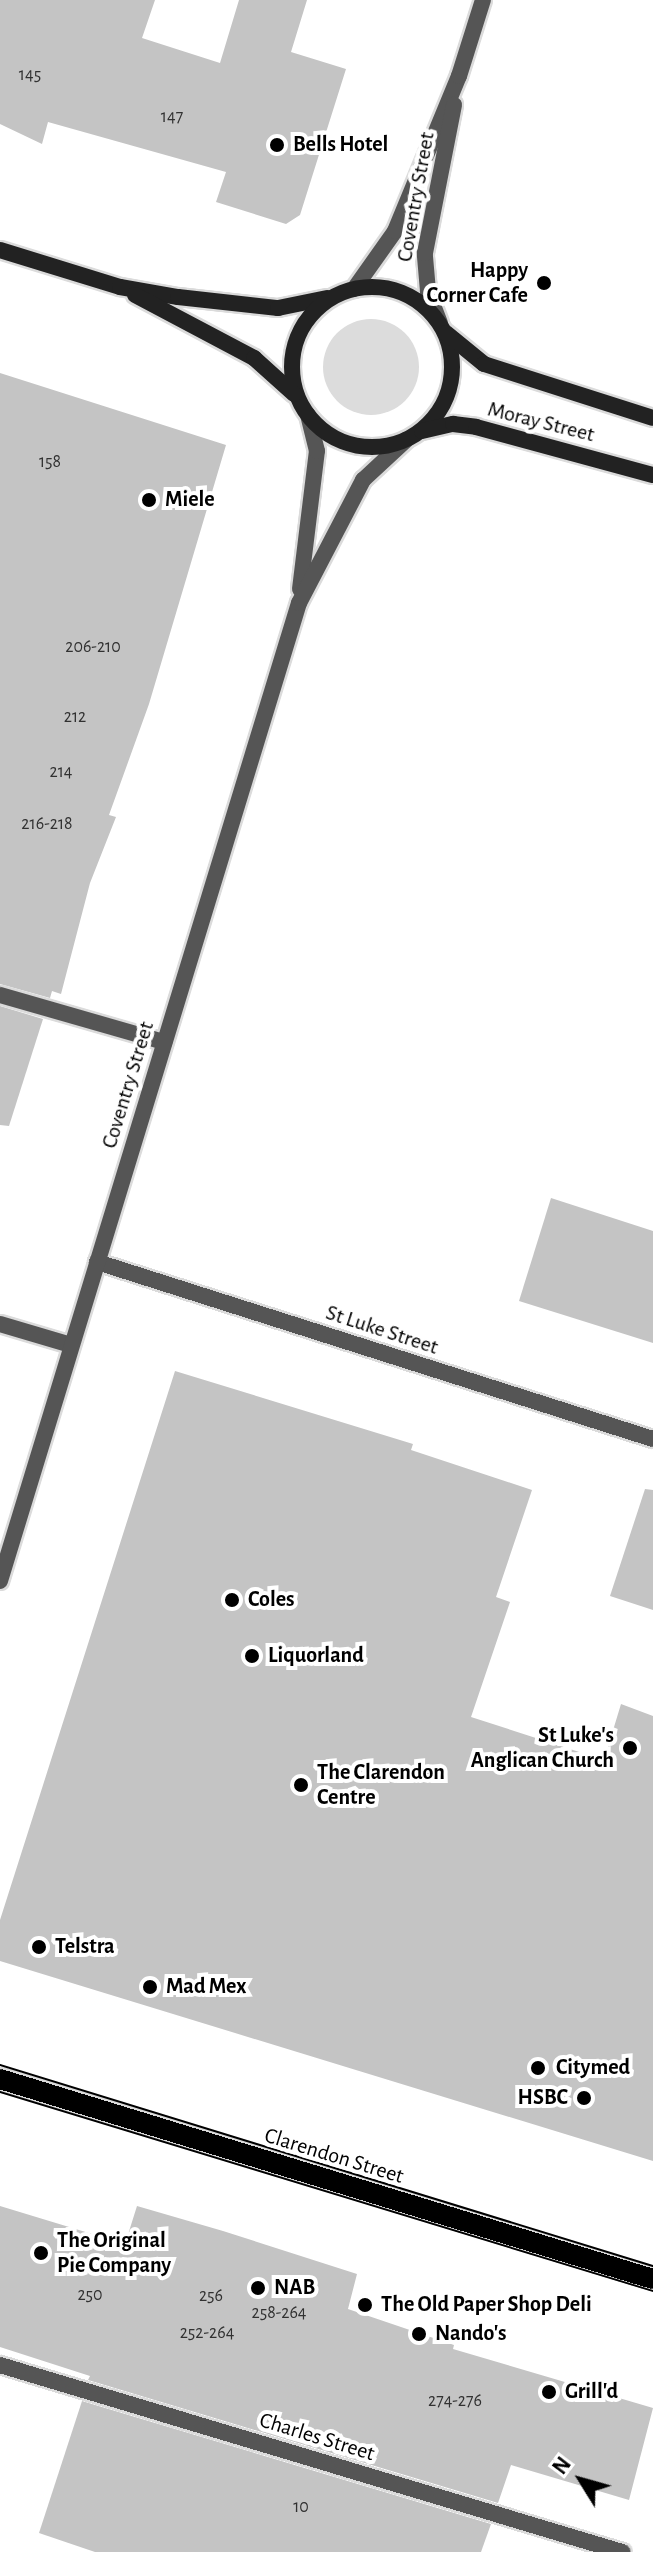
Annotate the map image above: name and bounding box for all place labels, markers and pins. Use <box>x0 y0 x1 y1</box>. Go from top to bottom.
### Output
place label: Bells Hotel <box>293 132 388 158</box>
marker: Bells Hotel <box>268 136 286 154</box>
place label: Happy Corner Cafe <box>426 257 528 308</box>
marker: Happy Corner Cafe <box>535 274 553 292</box>
place label: Miele <box>165 487 215 513</box>
marker: Miele <box>140 491 158 509</box>
place label: Coles <box>248 1587 295 1613</box>
marker: Coles <box>223 1591 241 1609</box>
place label: Liquorland <box>268 1643 364 1669</box>
marker: Liquorland <box>243 1647 261 1665</box>
place label: St Luke's Anglican Church <box>471 1722 614 1774</box>
marker: St Luke's Anglican Church <box>621 1739 639 1757</box>
place label: The Clarendon Centre <box>317 1759 445 1810</box>
marker: The Clarendon Centre <box>292 1776 310 1794</box>
place label: Telstra <box>55 1934 115 1960</box>
marker: Telstra <box>30 1938 48 1956</box>
place label: Mad Mex <box>166 1974 246 2000</box>
marker: Mad Mex <box>141 1978 159 1996</box>
place label: Citymed <box>556 2055 630 2081</box>
marker: Citymed <box>527 2057 549 2079</box>
place label: HSBC <box>518 2085 568 2111</box>
marker: HSBC <box>575 2089 593 2107</box>
place label: The Original Pie Company <box>57 2227 171 2278</box>
marker: The Original Pie Company <box>32 2244 50 2262</box>
place label: NAB <box>274 2275 315 2301</box>
marker: NAB <box>249 2279 267 2297</box>
place label: The Old Paper Shop Deli <box>381 2292 592 2318</box>
marker: The Old Paper Shop Deli <box>356 2296 374 2314</box>
place label: Nando's <box>435 2321 506 2347</box>
marker: Nando's <box>410 2325 428 2343</box>
place label: Grill'd <box>565 2379 618 2405</box>
marker: Grill'd <box>540 2383 558 2401</box>

